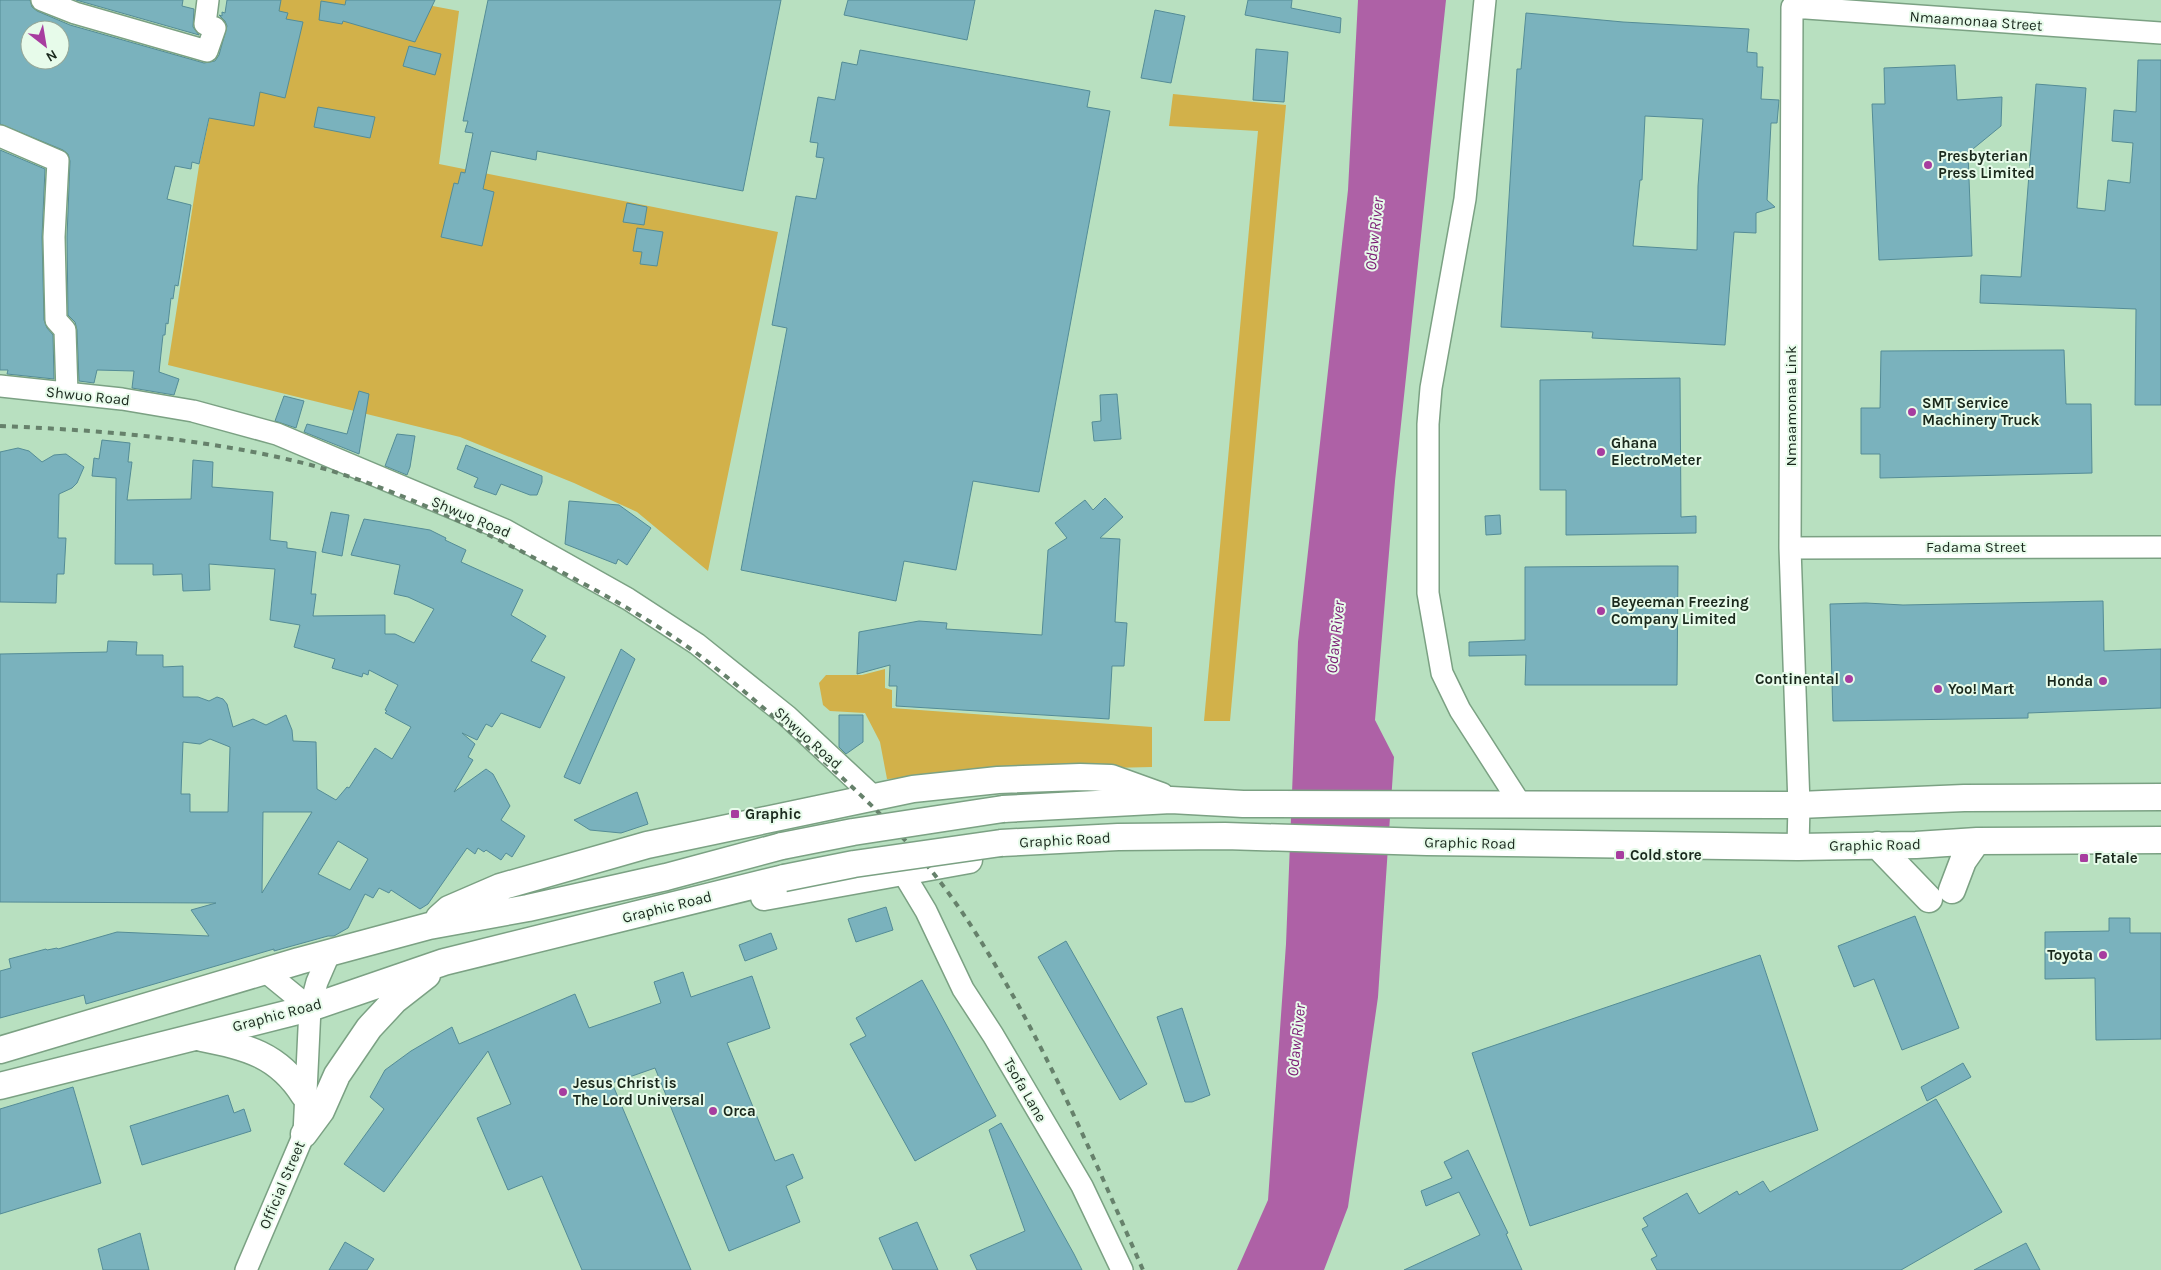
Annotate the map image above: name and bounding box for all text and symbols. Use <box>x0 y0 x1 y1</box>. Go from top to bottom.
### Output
street label: Nmaamonaa Street <box>1909 7 2043 35</box>
north arrow <box>20 20 70 70</box>
text: N <box>43 46 60 66</box>
place label: Presbyterian Press Limited <box>1938 147 2035 182</box>
marker: Presbyterian Press Limited <box>1922 159 1934 171</box>
water label: Odaw River <box>1361 196 1387 271</box>
street label: Nmaamonaa Link <box>1782 345 1800 467</box>
street label: Shwuo Road <box>45 383 131 409</box>
place label: SMT Service Machinery Truck <box>1922 394 2040 429</box>
marker: SMT Service Machinery Truck <box>1906 406 1918 418</box>
place label: Ghana ElectroMeter <box>1611 434 1701 469</box>
marker: Ghana ElectroMeter <box>1595 446 1607 458</box>
street label: Shwuo Road <box>429 492 513 542</box>
street label: Fadama Street <box>1926 538 2026 556</box>
place label: Beyeeman Freezing Company Limited <box>1611 593 1749 628</box>
water label: Odaw River <box>1322 599 1348 674</box>
marker: Beyeeman Freezing Company Limited <box>1595 605 1607 617</box>
place label: Continental <box>1755 670 1839 688</box>
place label: Honda <box>2047 672 2093 690</box>
marker: Continental <box>1843 673 1855 685</box>
marker: Honda <box>2097 675 2109 687</box>
place label: Yoo! Mart <box>1948 680 2015 698</box>
marker: Yoo! Mart <box>1932 683 1944 695</box>
street label: Shwuo Road <box>771 703 845 773</box>
place label: Graphic <box>745 805 801 823</box>
marker: Graphic <box>729 808 741 820</box>
street label: Graphic Road <box>1019 829 1111 851</box>
street label: Graphic Road <box>1424 833 1516 853</box>
street label: Graphic Road <box>1829 835 1921 855</box>
place label: Cold store <box>1630 846 1702 864</box>
marker: Cold store <box>1614 849 1626 861</box>
place label: Fatale <box>2094 849 2138 867</box>
marker: Fatale <box>2078 852 2090 864</box>
street label: Graphic Road <box>620 887 714 927</box>
place label: Toyota <box>2047 946 2093 964</box>
marker: Toyota <box>2097 949 2109 961</box>
street label: Graphic Road <box>230 994 324 1036</box>
water label: Odaw River <box>1283 1002 1309 1077</box>
street label: Tsofa Lane <box>999 1055 1051 1125</box>
place label: Jesus Christ is The Lord Universal <box>573 1074 704 1109</box>
marker: Jesus Christ is The Lord Universal <box>557 1086 569 1098</box>
place label: Orca <box>723 1102 756 1120</box>
marker: Orca <box>707 1105 719 1117</box>
street label: Official Street <box>255 1138 309 1232</box>

